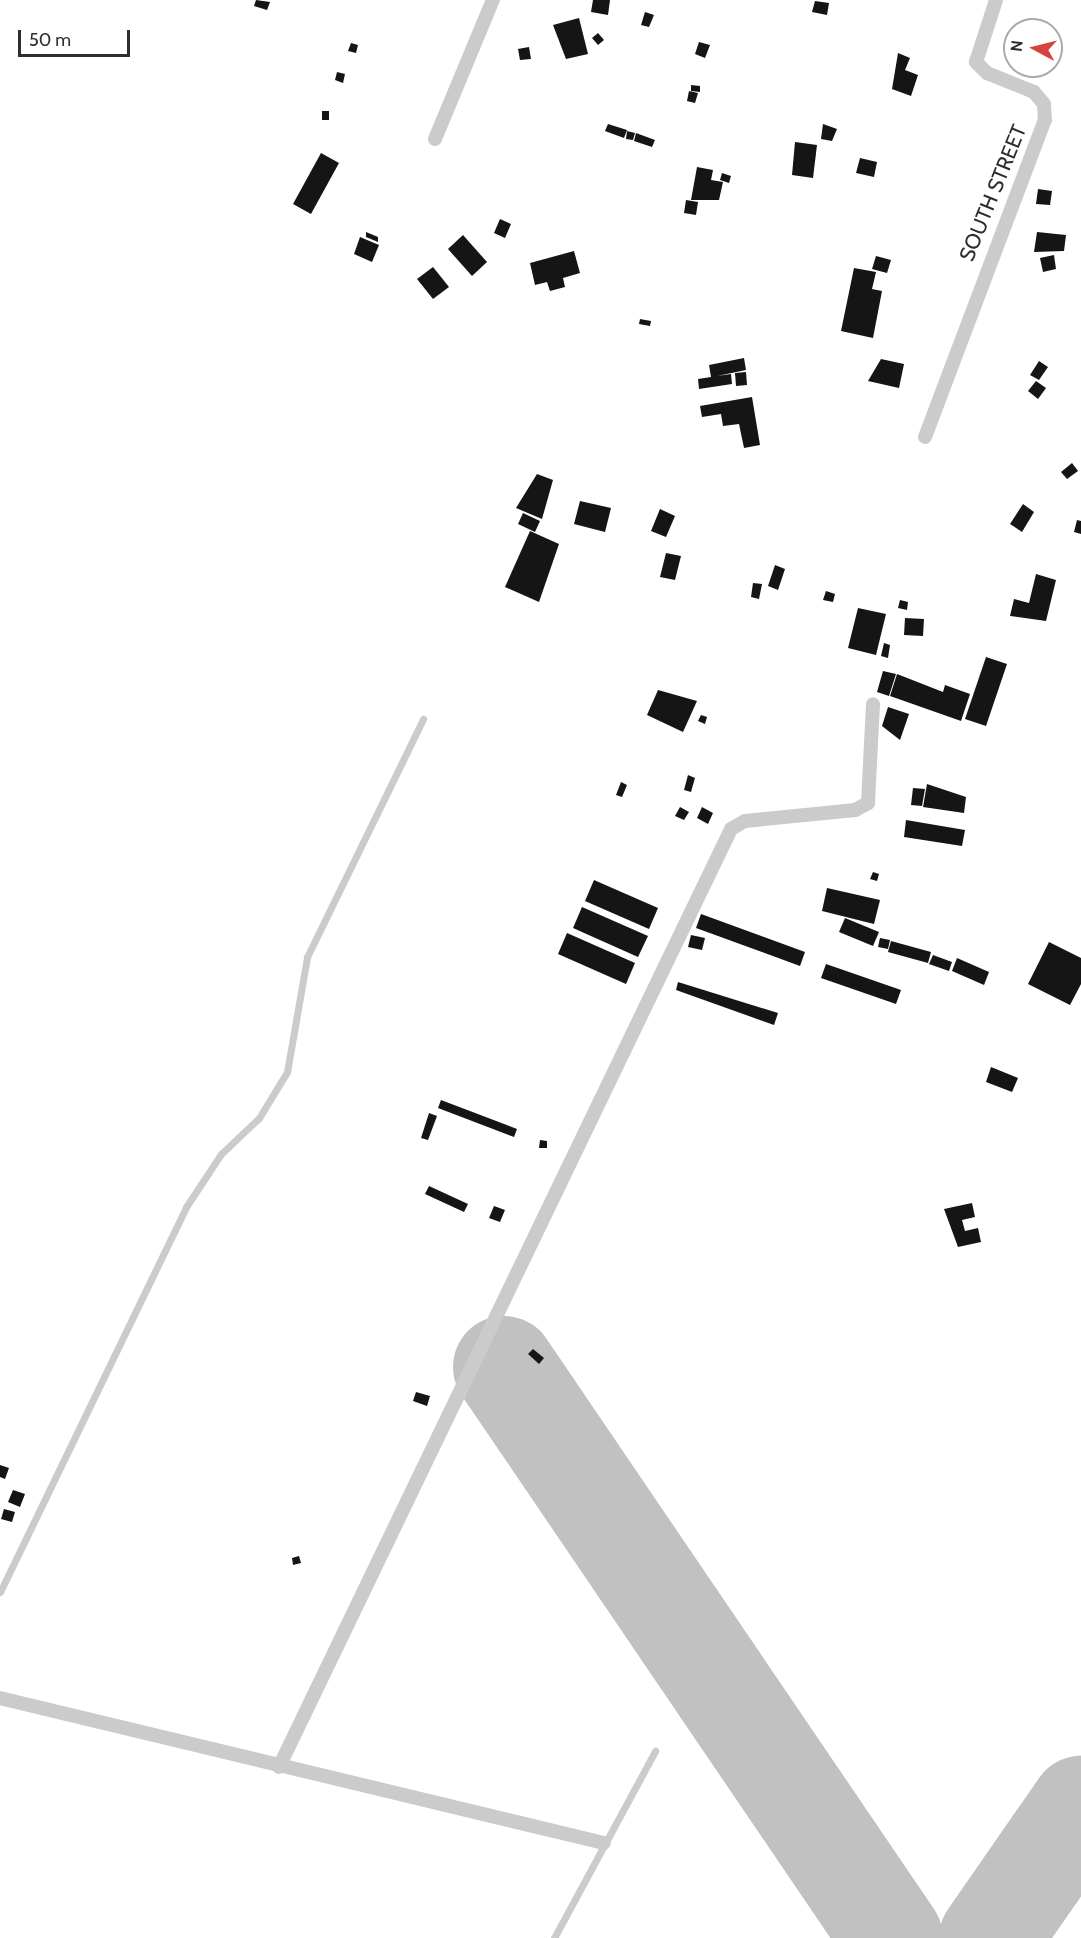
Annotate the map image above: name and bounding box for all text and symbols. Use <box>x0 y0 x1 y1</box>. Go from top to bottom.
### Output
scale bar <box>21 18 134 56</box>
north arrow <box>1003 18 1063 78</box>
text: 50 m <box>29 29 71 51</box>
text: N <box>1007 39 1027 53</box>
street label: SOUTH STREET <box>954 121 1032 265</box>

